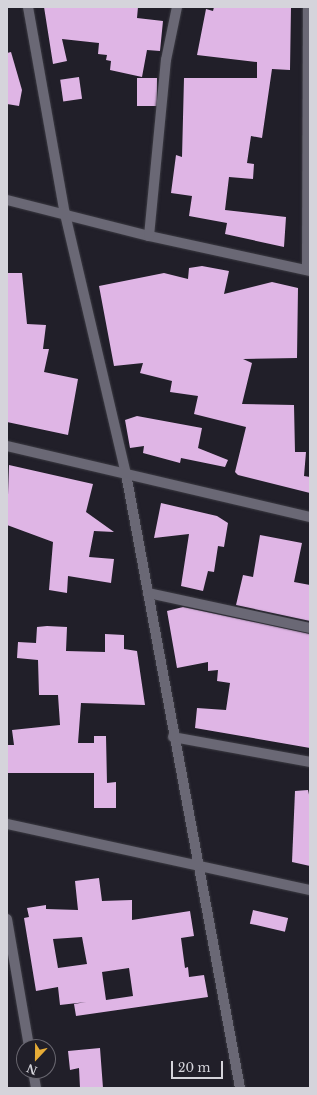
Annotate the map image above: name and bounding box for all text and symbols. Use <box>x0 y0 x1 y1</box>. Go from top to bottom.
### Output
north arrow <box>16 1039 56 1079</box>
scale bar <box>173 1053 225 1079</box>
text: 20 m <box>178 1060 210 1075</box>
text: N <box>24 1061 39 1078</box>

